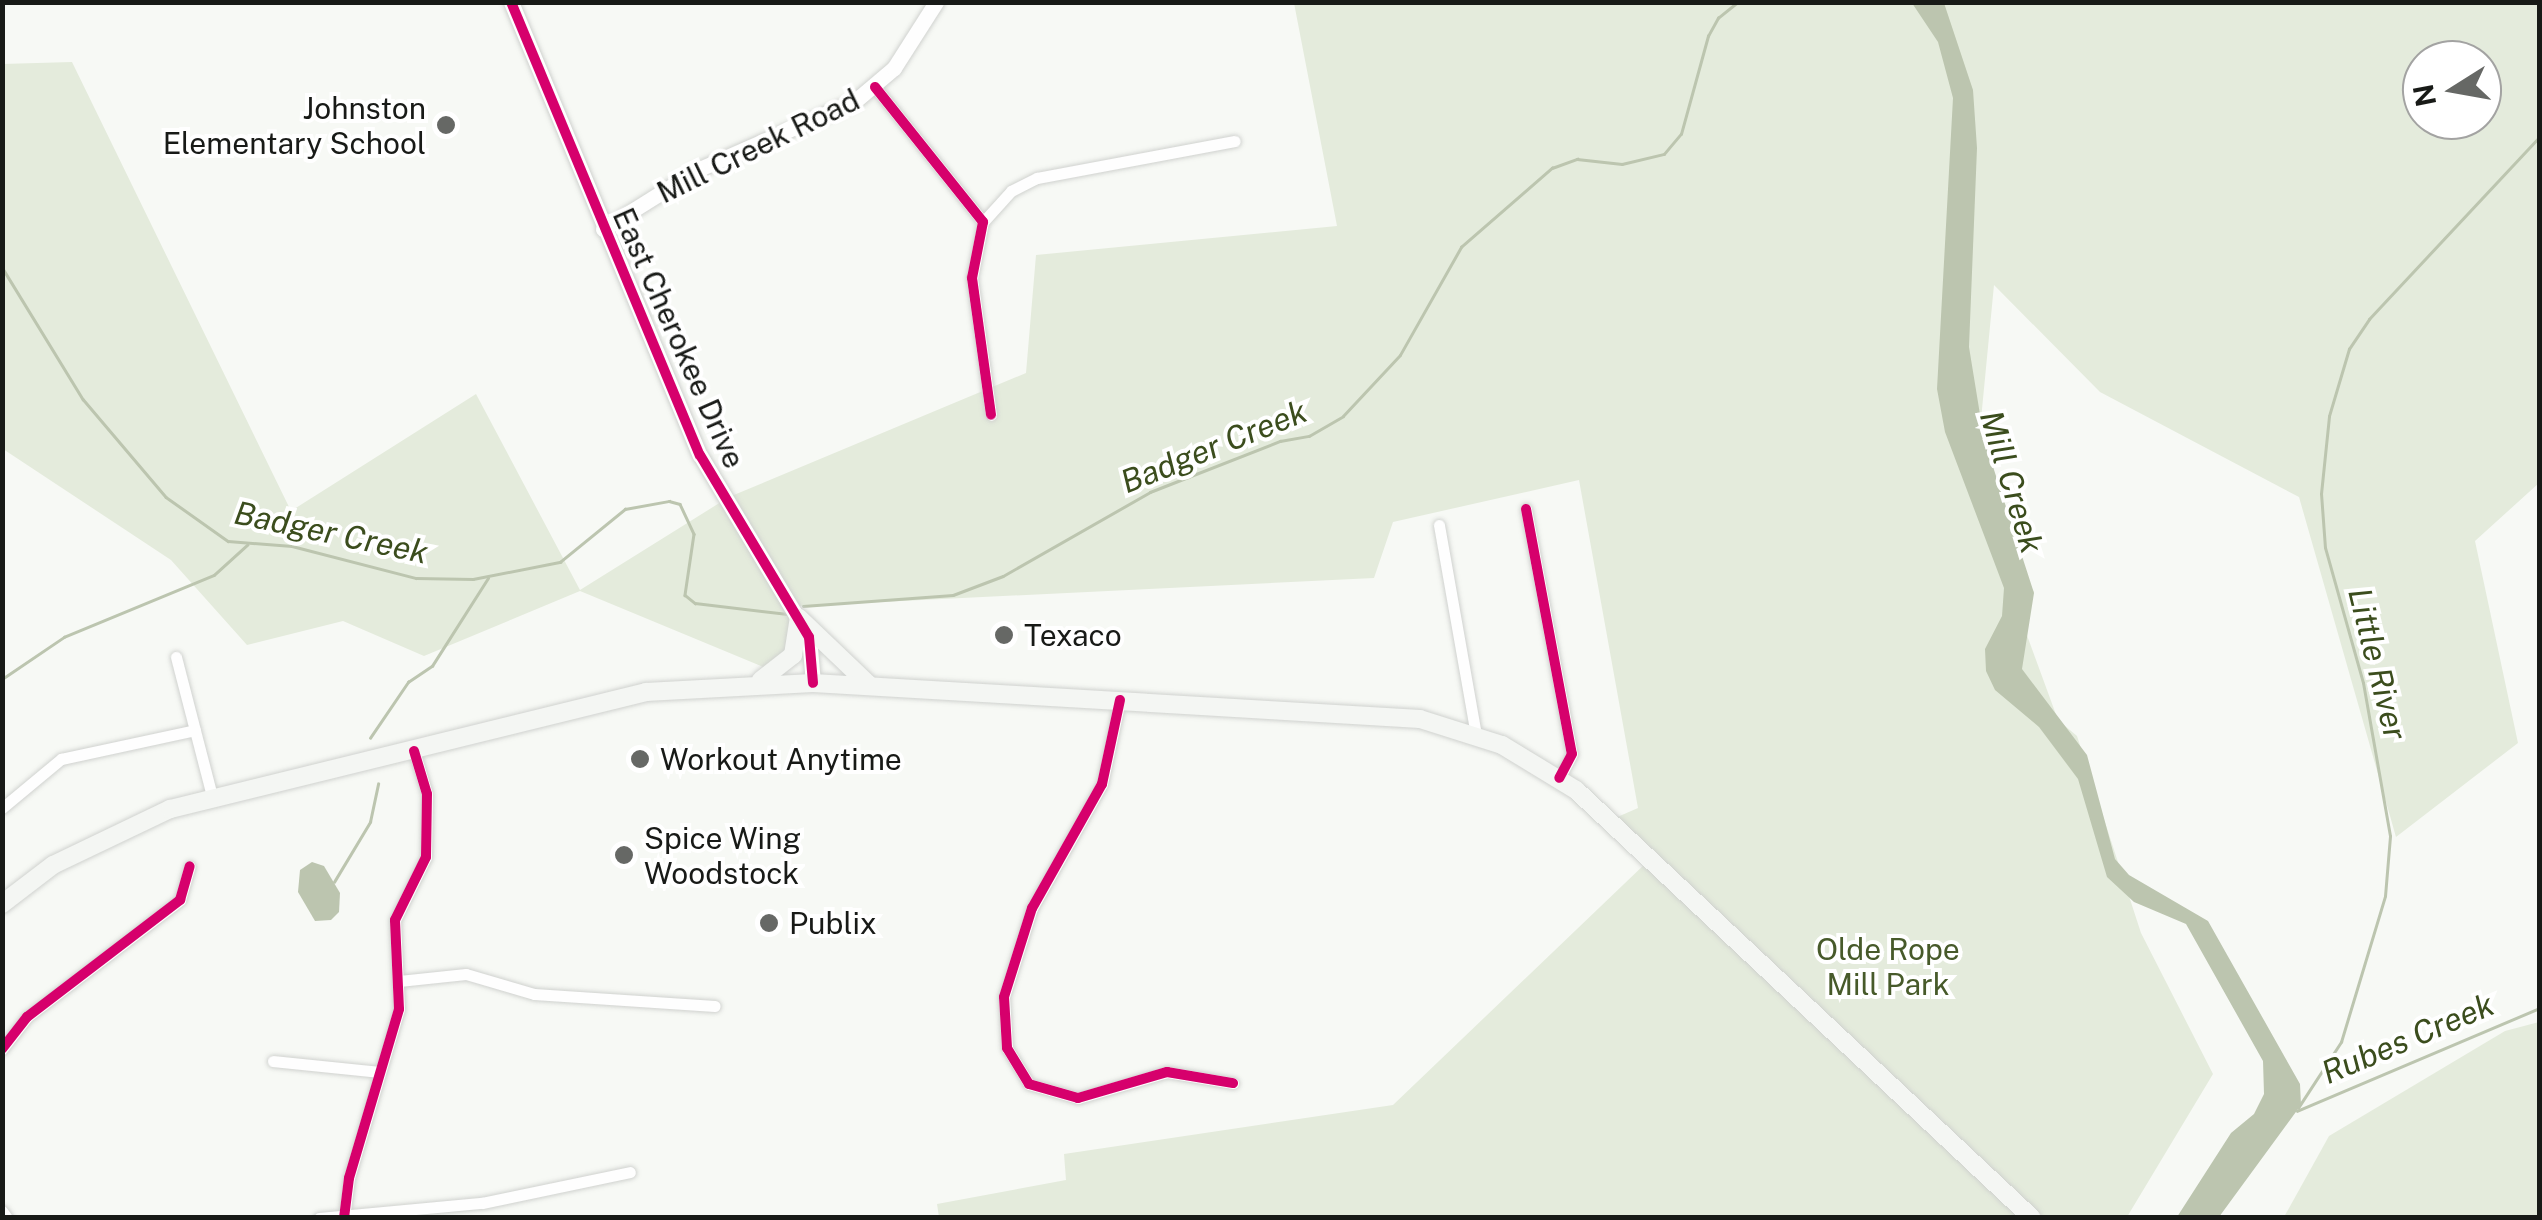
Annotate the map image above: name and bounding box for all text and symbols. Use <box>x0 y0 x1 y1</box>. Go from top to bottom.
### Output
north arrow <box>2402 40 2502 140</box>
street label: Mill Creek Road <box>651 81 865 211</box>
text: N <box>2406 82 2442 109</box>
place label: Johnston Elementary School <box>163 90 426 160</box>
marker: Johnston Elementary School <box>435 114 457 136</box>
street label: East Cherokee Drive <box>605 202 753 474</box>
water label: Badger Creek <box>1115 392 1313 502</box>
water label: Mill Creek <box>1971 406 2051 558</box>
water label: Badger Creek <box>231 494 431 572</box>
water label: Little River <box>2340 584 2414 744</box>
place label: Texaco <box>1024 617 1122 653</box>
marker: Texaco <box>993 624 1015 646</box>
place label: Workout Anytime <box>660 741 902 777</box>
marker: Workout Anytime <box>629 748 651 770</box>
place label: Spice Wing Woodstock <box>644 820 802 890</box>
marker: Spice Wing Woodstock <box>613 844 635 866</box>
place label: Publix <box>789 905 877 941</box>
marker: Publix <box>758 912 780 934</box>
park label: Olde Rope Mill Park <box>1816 931 1960 1002</box>
water label: Rubes Creek <box>2316 986 2500 1092</box>

